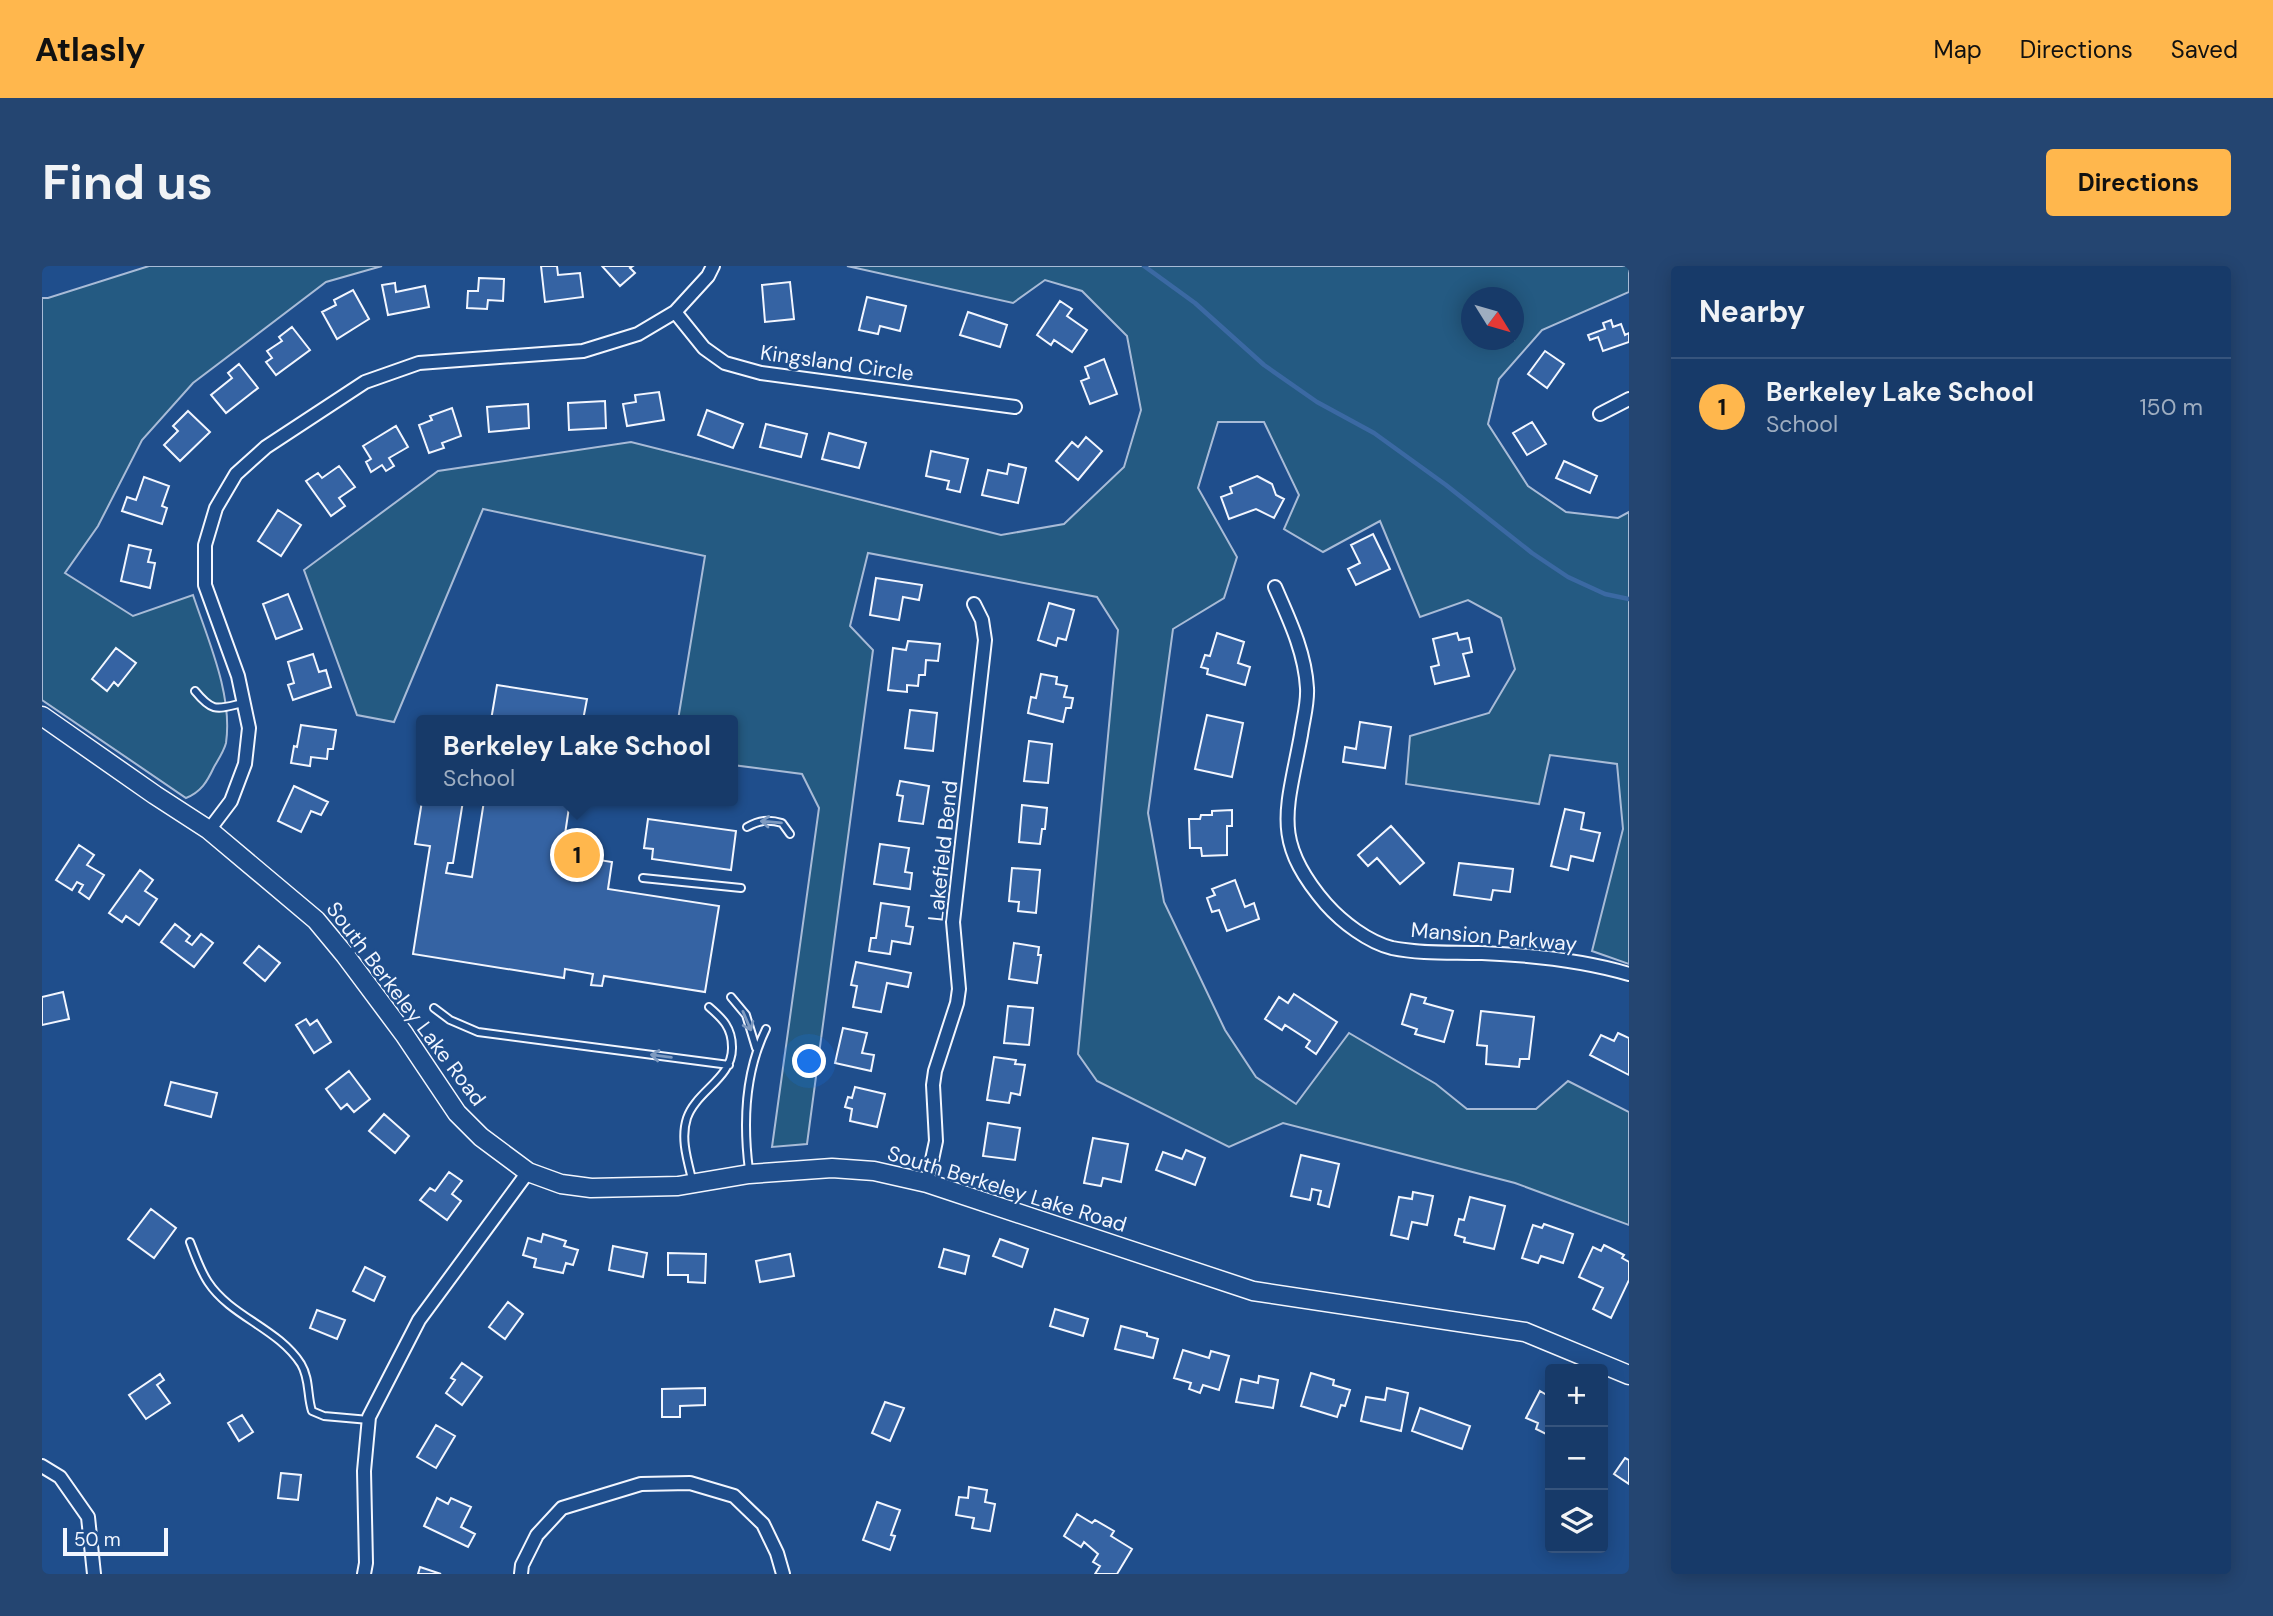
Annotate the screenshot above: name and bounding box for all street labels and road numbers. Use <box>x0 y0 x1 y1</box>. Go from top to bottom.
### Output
street label: Kingsland Circle <box>758 338 916 388</box>
street label: Lakefield Bend <box>922 779 964 923</box>
street label: South Berkeley Lake Road <box>320 896 492 1112</box>
street label: Mansion Parkway <box>1410 916 1579 958</box>
street label: South Berkeley Lake Road <box>884 1139 1130 1239</box>

